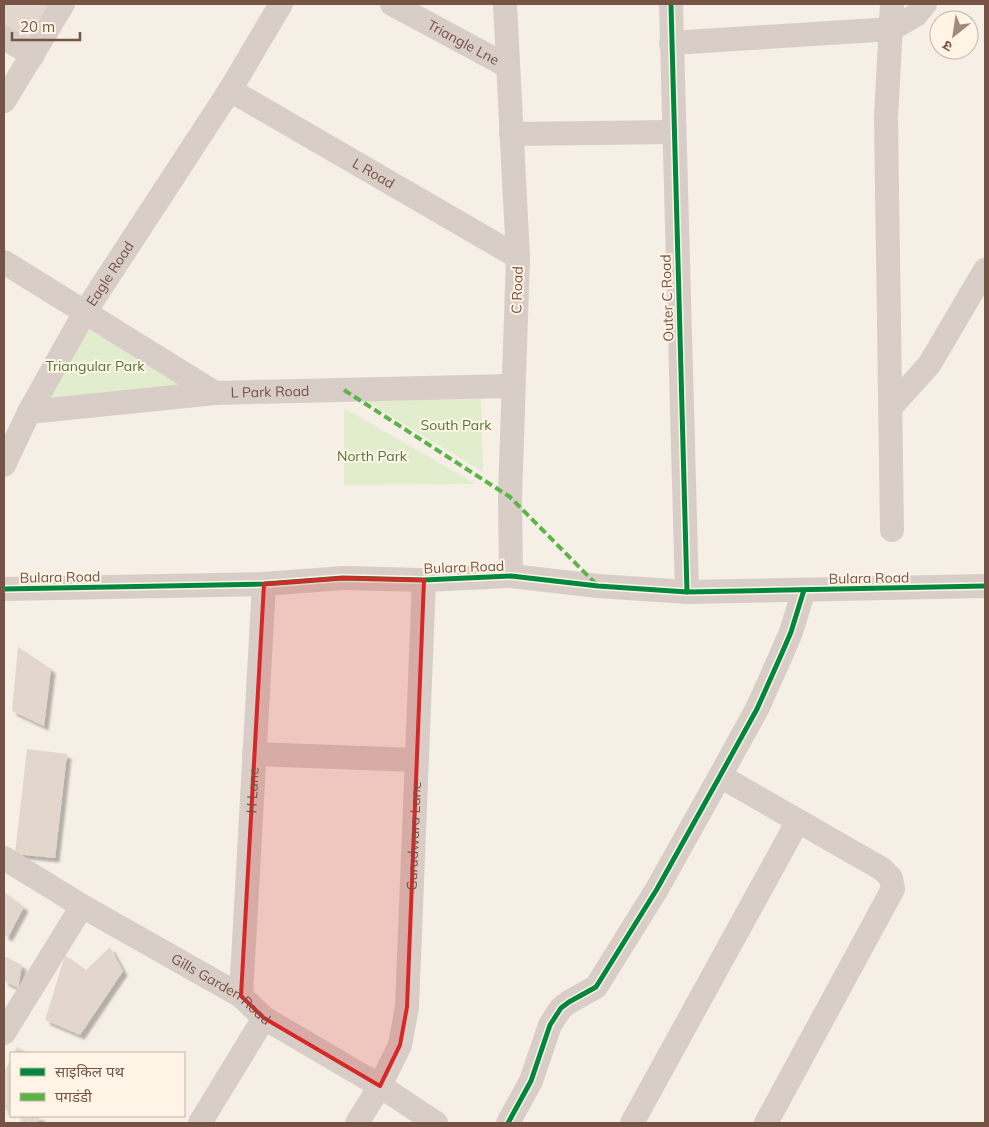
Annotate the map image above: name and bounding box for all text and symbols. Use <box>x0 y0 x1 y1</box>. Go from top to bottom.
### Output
scale bar <box>12 10 80 42</box>
north arrow <box>929 10 979 60</box>
street label: Triangle Lne <box>424 16 502 69</box>
text: 20 m <box>20 17 55 36</box>
text: उ <box>939 36 956 56</box>
street label: L Road <box>349 154 398 193</box>
street label: Eagle Road <box>82 238 138 310</box>
street label: Outer C Road <box>656 254 678 342</box>
street label: C Road <box>507 266 527 314</box>
park label: Triangular Park <box>46 357 145 375</box>
street label: L Park Road <box>230 382 310 402</box>
park label: South Park <box>420 416 492 434</box>
park label: North Park <box>337 447 408 465</box>
street label: Bulara Road <box>423 557 505 577</box>
street label: Bulara Road <box>19 567 101 587</box>
street label: Bulara Road <box>828 568 910 588</box>
street label: H Lane <box>242 767 263 814</box>
street label: Gurudwara Lane <box>403 781 425 891</box>
street label: Gills Garden Road <box>168 949 274 1029</box>
legend <box>10 1052 185 1117</box>
text: साइकिल पथ <box>55 1062 124 1081</box>
text: पगडंडी <box>55 1087 93 1106</box>

